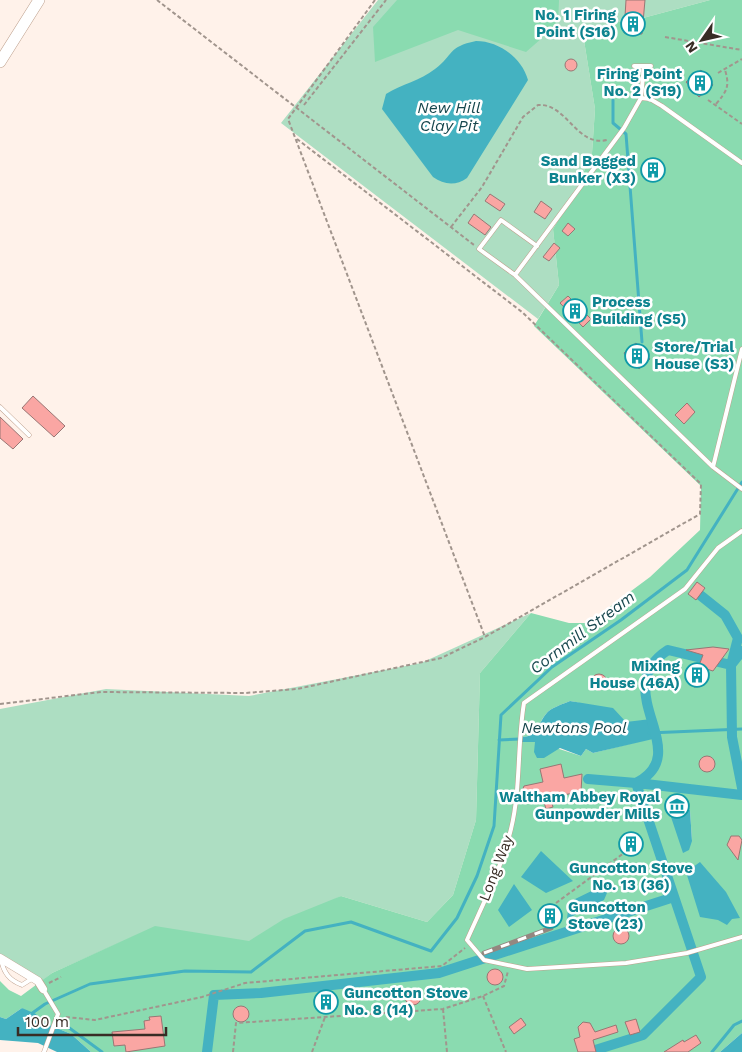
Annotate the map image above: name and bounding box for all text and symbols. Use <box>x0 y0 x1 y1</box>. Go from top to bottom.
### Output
place label: No. 1 Firing Point (S16) <box>535 6 617 41</box>
building icon: No. 1 Firing Point (S16) <box>620 11 646 37</box>
north arrow <box>677 15 727 65</box>
text: N <box>682 38 701 56</box>
place label: Firing Point No. 2 (S19) <box>597 65 682 100</box>
building icon: Firing Point No. 2 (S19) <box>687 70 713 96</box>
water label: New Hill Clay Pit <box>417 98 481 135</box>
place label: Sand Bagged Bunker (X3) <box>541 152 636 187</box>
building icon: Sand Bagged Bunker (X3) <box>640 157 666 183</box>
place label: Process Building (S5) <box>592 293 687 328</box>
building icon: Process Building (S5) <box>562 298 588 324</box>
place label: Store/Trial House (S3) <box>654 338 734 373</box>
building icon: Store/Trial House (S3) <box>624 343 650 369</box>
water label: Cornmill Stream <box>526 587 638 678</box>
place label: Mixing House (46A) <box>589 657 681 692</box>
building icon: Mixing House (46A) <box>684 662 710 688</box>
water label: Newtons Pool <box>521 718 627 737</box>
place label: Waltham Abbey Royal Gunpowder Mills <box>499 788 660 823</box>
museum icon: Waltham Abbey Royal Gunpowder Mills <box>664 793 690 819</box>
building icon: Guncotton Stove No. 13 (36) <box>618 831 644 857</box>
street label: Long Way <box>475 832 517 904</box>
place label: Guncotton Stove No. 13 (36) <box>569 859 693 894</box>
place label: Guncotton Stove (23) <box>568 898 646 933</box>
building icon: Guncotton Stove (23) <box>537 903 563 929</box>
place label: Guncotton Stove No. 8 (14) <box>344 984 468 1019</box>
building icon: Guncotton Stove No. 8 (14) <box>313 989 339 1015</box>
scale bar <box>18 1004 165 1036</box>
text: 100 m <box>25 1013 69 1031</box>

